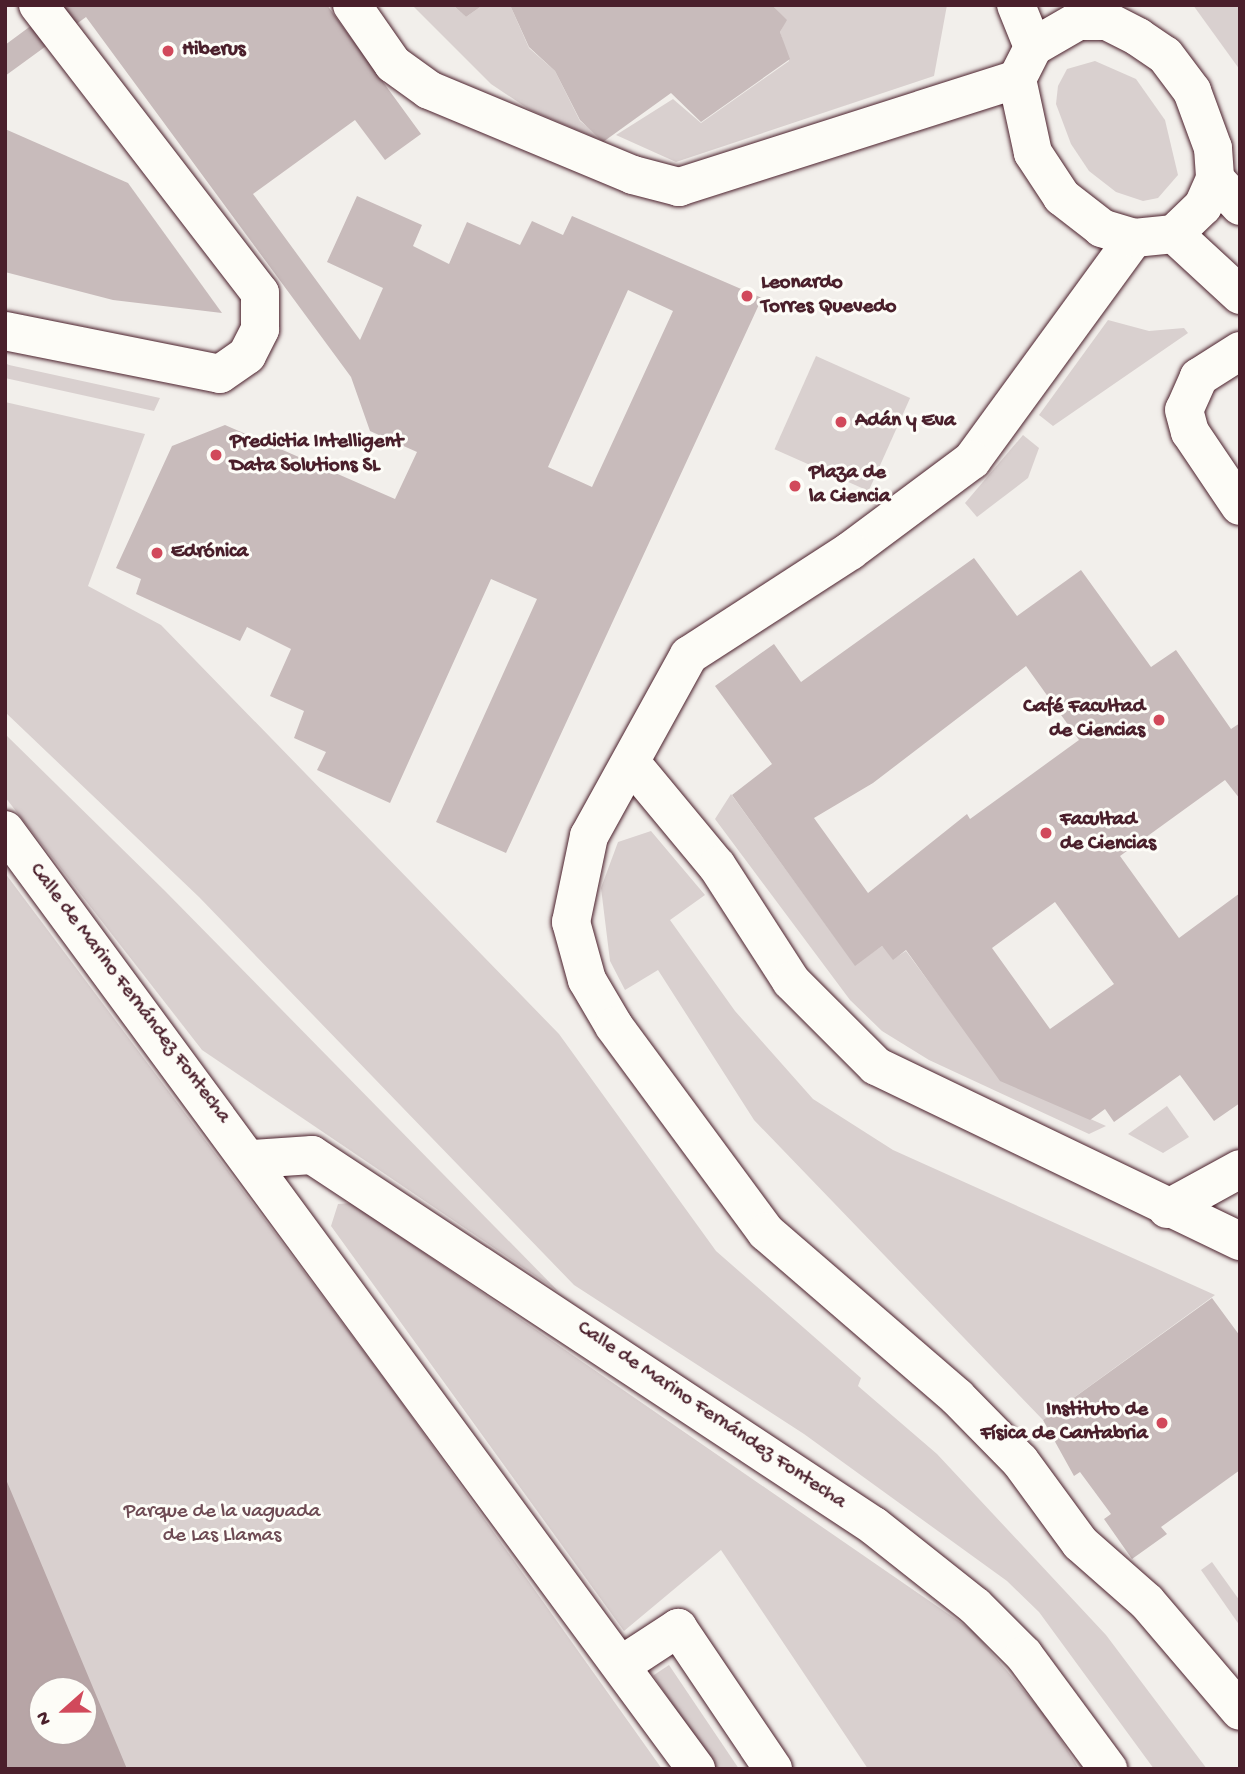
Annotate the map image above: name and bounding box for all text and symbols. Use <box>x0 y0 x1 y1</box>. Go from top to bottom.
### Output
place label: Hiberus <box>182 38 245 64</box>
marker: Hiberus <box>160 43 176 59</box>
place label: Leonardo Torres Quevedo <box>761 271 896 321</box>
marker: Leonardo Torres Quevedo <box>739 288 755 304</box>
place label: Adán y Eva <box>855 409 956 435</box>
marker: Adán y Eva <box>833 414 849 430</box>
place label: Predictia Intelligent Data Solutions SL <box>230 430 403 480</box>
marker: Predictia Intelligent Data Solutions SL <box>208 447 224 463</box>
place label: Plaza de la Ciencia <box>809 461 890 511</box>
marker: Plaza de la Ciencia <box>787 478 803 494</box>
place label: Edrónica <box>171 540 248 566</box>
marker: Edrónica <box>149 545 165 561</box>
place label: Café Facultad de Ciencias <box>1023 695 1145 745</box>
marker: Café Facultad de Ciencias <box>1151 712 1167 728</box>
place label: Facultad de Ciencias <box>1060 808 1156 858</box>
marker: Facultad de Ciencias <box>1038 825 1054 841</box>
street label: Calle de Marino Fernández Fontecha <box>23 859 235 1129</box>
street label: Calle de Marino Fernández Fontecha <box>572 1316 850 1516</box>
place label: Instituto de Física de Cantabria <box>981 1398 1148 1448</box>
marker: Instituto de Física de Cantabria <box>1154 1415 1170 1431</box>
park label: Parque de la vaguada de Las Llamas <box>124 1500 320 1550</box>
north arrow <box>28 1676 98 1746</box>
text: N <box>32 1708 58 1728</box>

